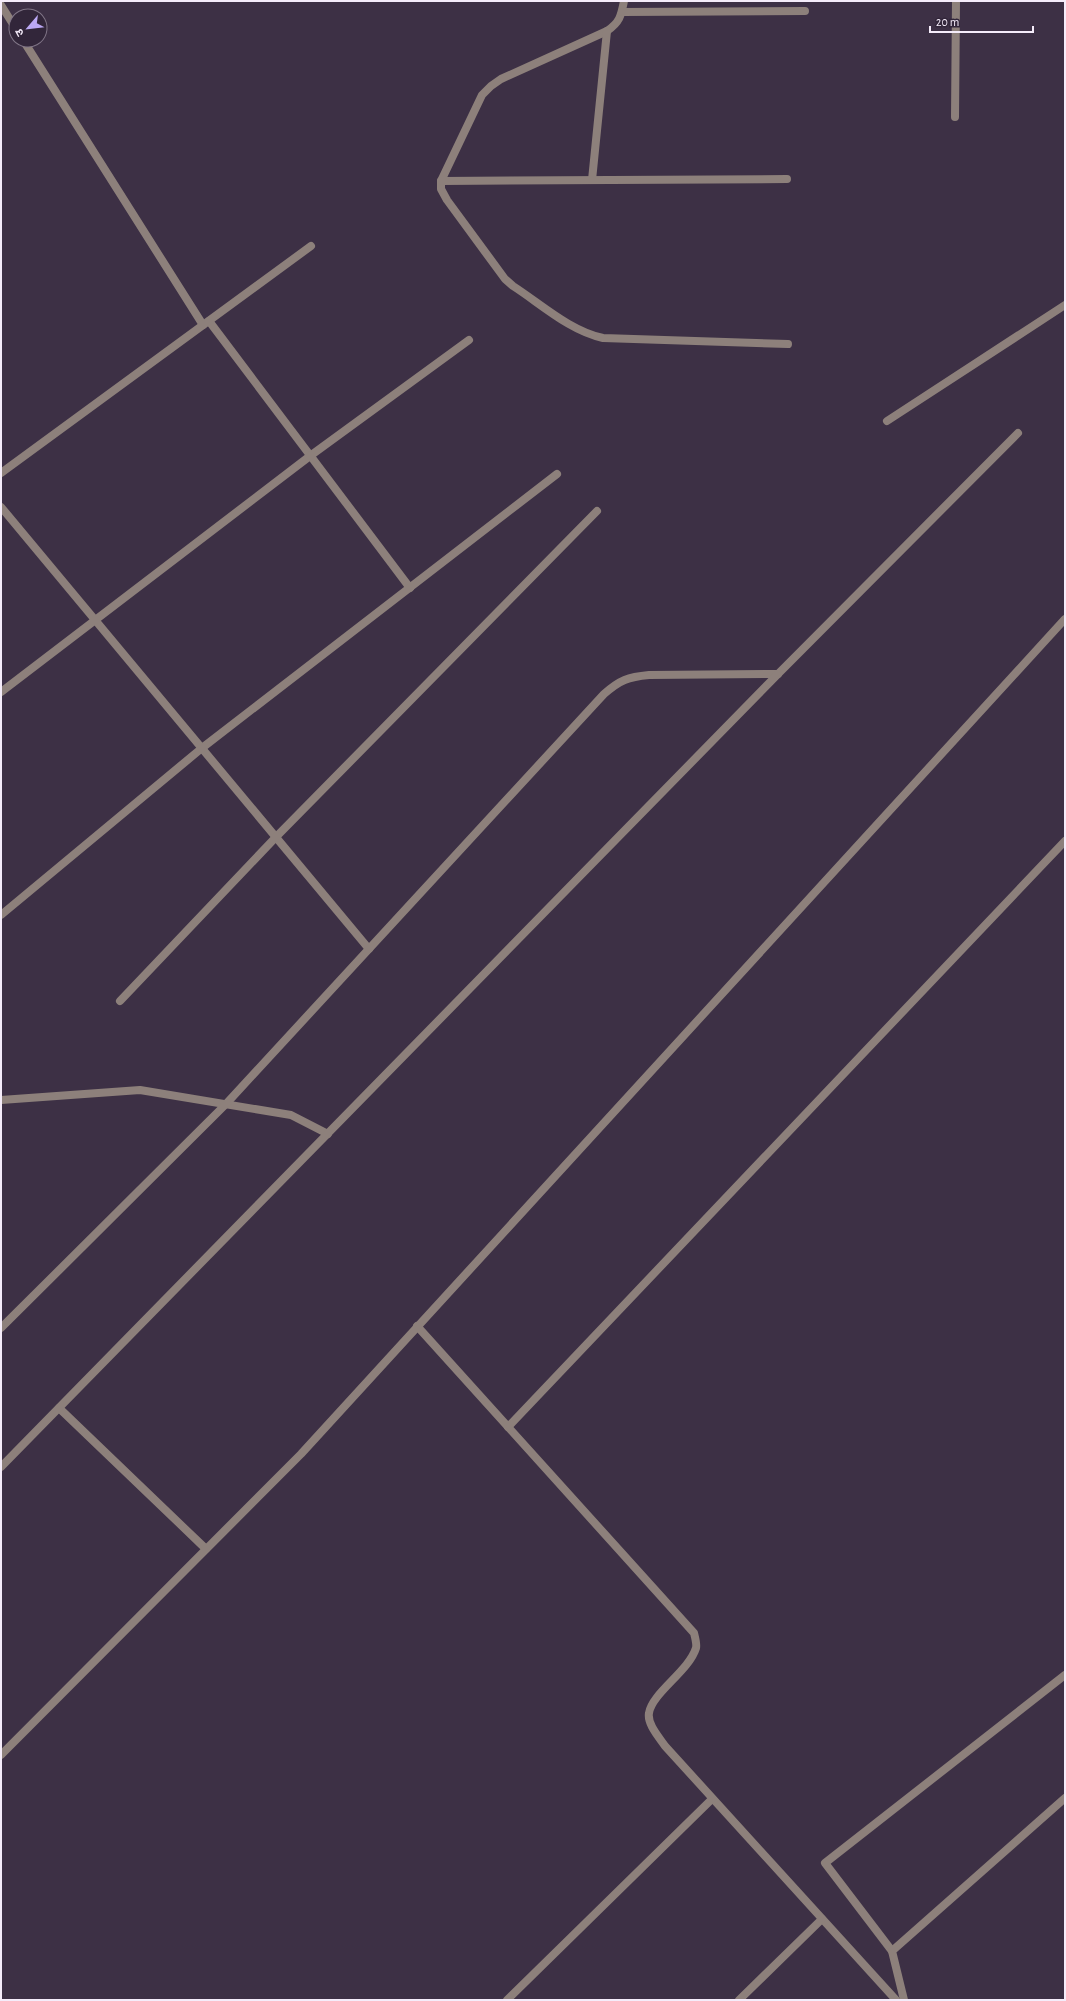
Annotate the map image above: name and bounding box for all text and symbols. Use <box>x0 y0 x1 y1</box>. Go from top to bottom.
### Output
north arrow <box>8 8 48 48</box>
scale bar <box>930 8 1033 34</box>
text: 20 m <box>936 16 959 28</box>
text: उ <box>13 27 26 38</box>

